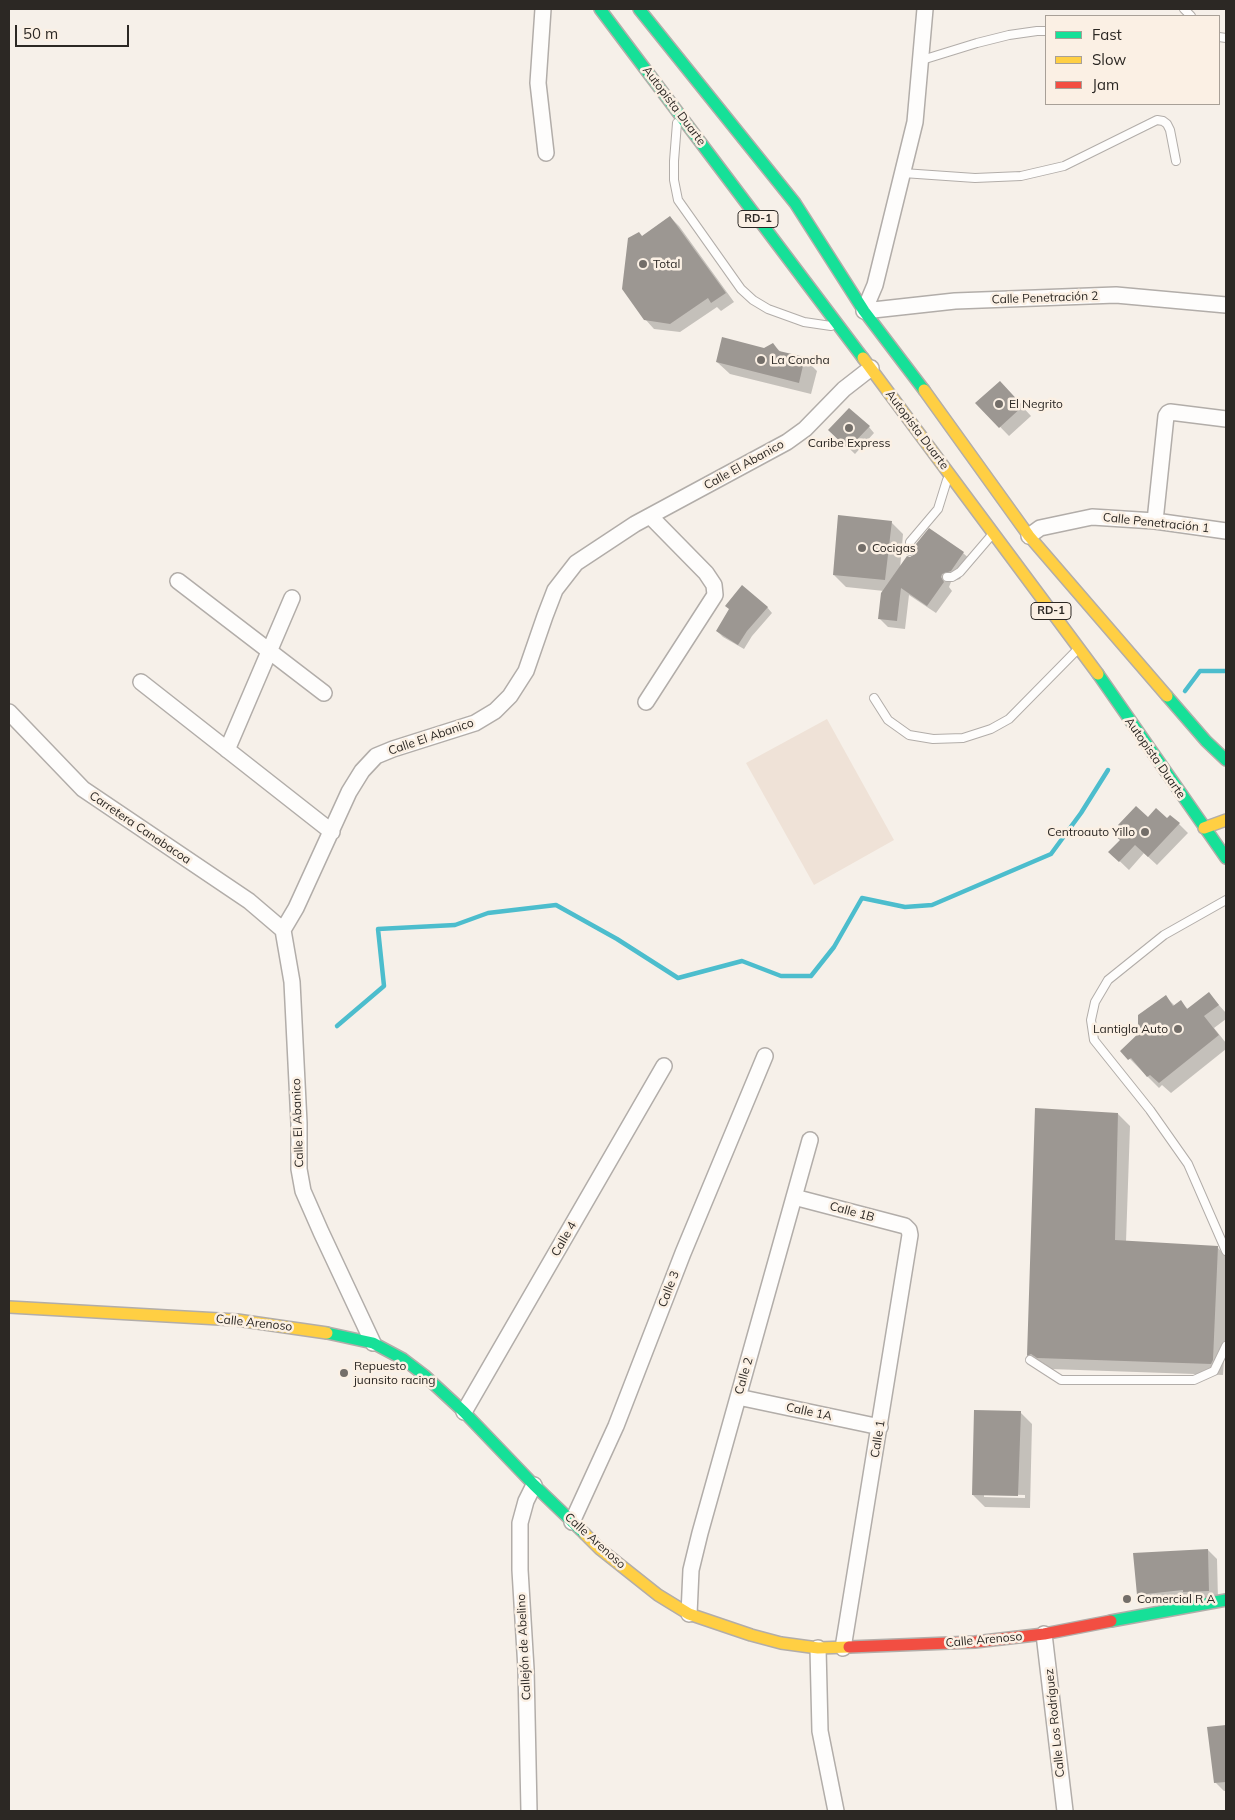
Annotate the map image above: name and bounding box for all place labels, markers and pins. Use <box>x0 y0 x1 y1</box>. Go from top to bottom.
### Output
place label: Total <box>653 257 680 271</box>
marker: Total <box>637 258 649 270</box>
place label: La Concha <box>771 353 830 367</box>
marker: La Concha <box>755 354 767 366</box>
place label: El Negrito <box>1009 397 1063 411</box>
marker: El Negrito <box>993 398 1005 410</box>
marker: Caribe Express <box>843 422 855 434</box>
place label: Caribe Express <box>808 436 890 450</box>
place label: Cocigas <box>872 541 916 555</box>
marker: Cocigas <box>856 542 868 554</box>
place label: Centroauto Yillo <box>1047 825 1135 839</box>
marker: Centroauto Yillo <box>1139 826 1151 838</box>
place label: Lantigla Auto <box>1093 1022 1168 1036</box>
marker: Lantigla Auto <box>1172 1023 1184 1035</box>
place label: Repuesto juansito racing <box>354 1359 436 1387</box>
marker: Repuesto juansito racing <box>338 1367 350 1379</box>
place label: Comercial R A <box>1137 1592 1215 1606</box>
marker: Comercial R A <box>1121 1593 1133 1605</box>

